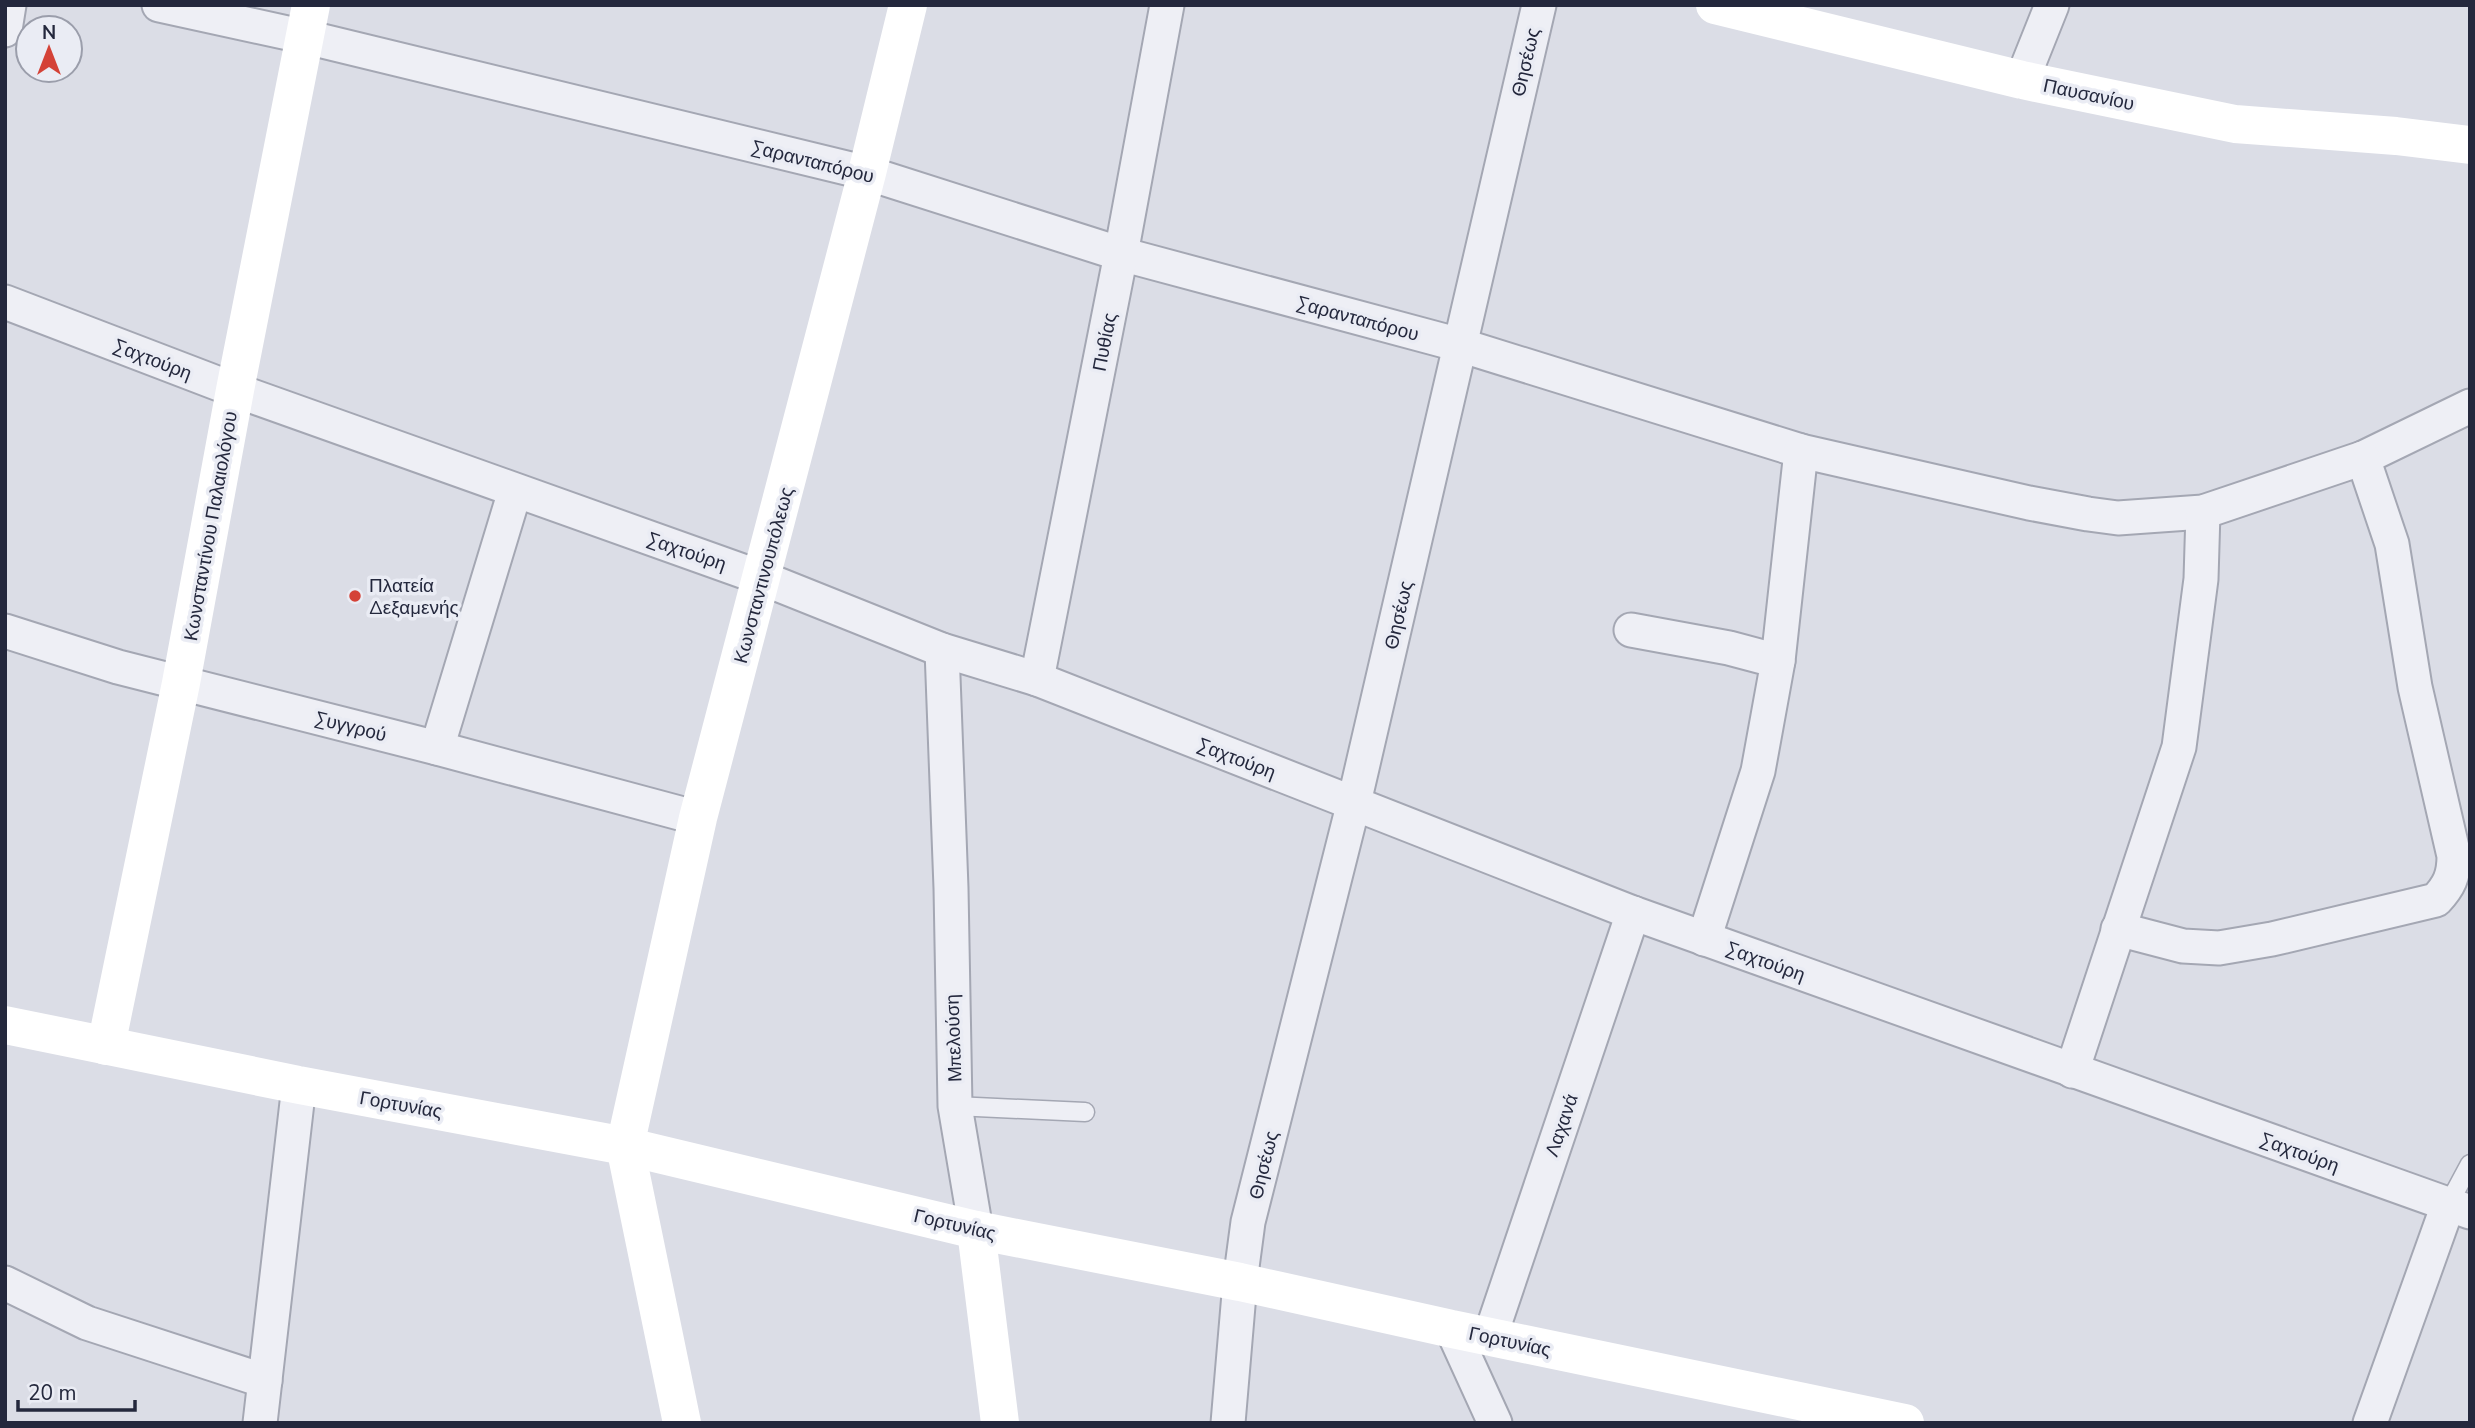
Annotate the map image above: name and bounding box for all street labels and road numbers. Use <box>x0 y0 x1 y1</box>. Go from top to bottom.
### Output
street label: Θησέως <box>1505 25 1546 99</box>
street label: Παυσανίου <box>2041 73 2137 117</box>
street label: Σαρανταπόρου <box>749 134 877 190</box>
street label: Σαρανταπόρου <box>1294 290 1422 348</box>
street label: Πυθίας <box>1087 311 1123 374</box>
street label: Σαχτούρη <box>110 333 196 387</box>
street label: Κωνσταντίνου Παλαιολόγου <box>178 409 244 643</box>
street label: Κωνσταντινουπόλεως <box>728 484 800 666</box>
street label: Σαχτούρη <box>644 526 730 578</box>
street label: Θησέως <box>1378 578 1419 652</box>
street label: Συγγρού <box>312 706 389 748</box>
street label: Σαχτούρη <box>1194 732 1280 786</box>
street label: Σαχτούρη <box>1723 936 1809 988</box>
street label: Μπελούση <box>939 994 969 1082</box>
street label: Γορτυνίας <box>358 1085 444 1125</box>
street label: Λαχανά <box>1539 1091 1585 1160</box>
street label: Σαχτούρη <box>2257 1127 2343 1179</box>
street label: Θησέως <box>1243 1128 1285 1202</box>
street label: Γορτυνίας <box>911 1203 998 1247</box>
street label: Γορτυνίας <box>1466 1321 1553 1363</box>

